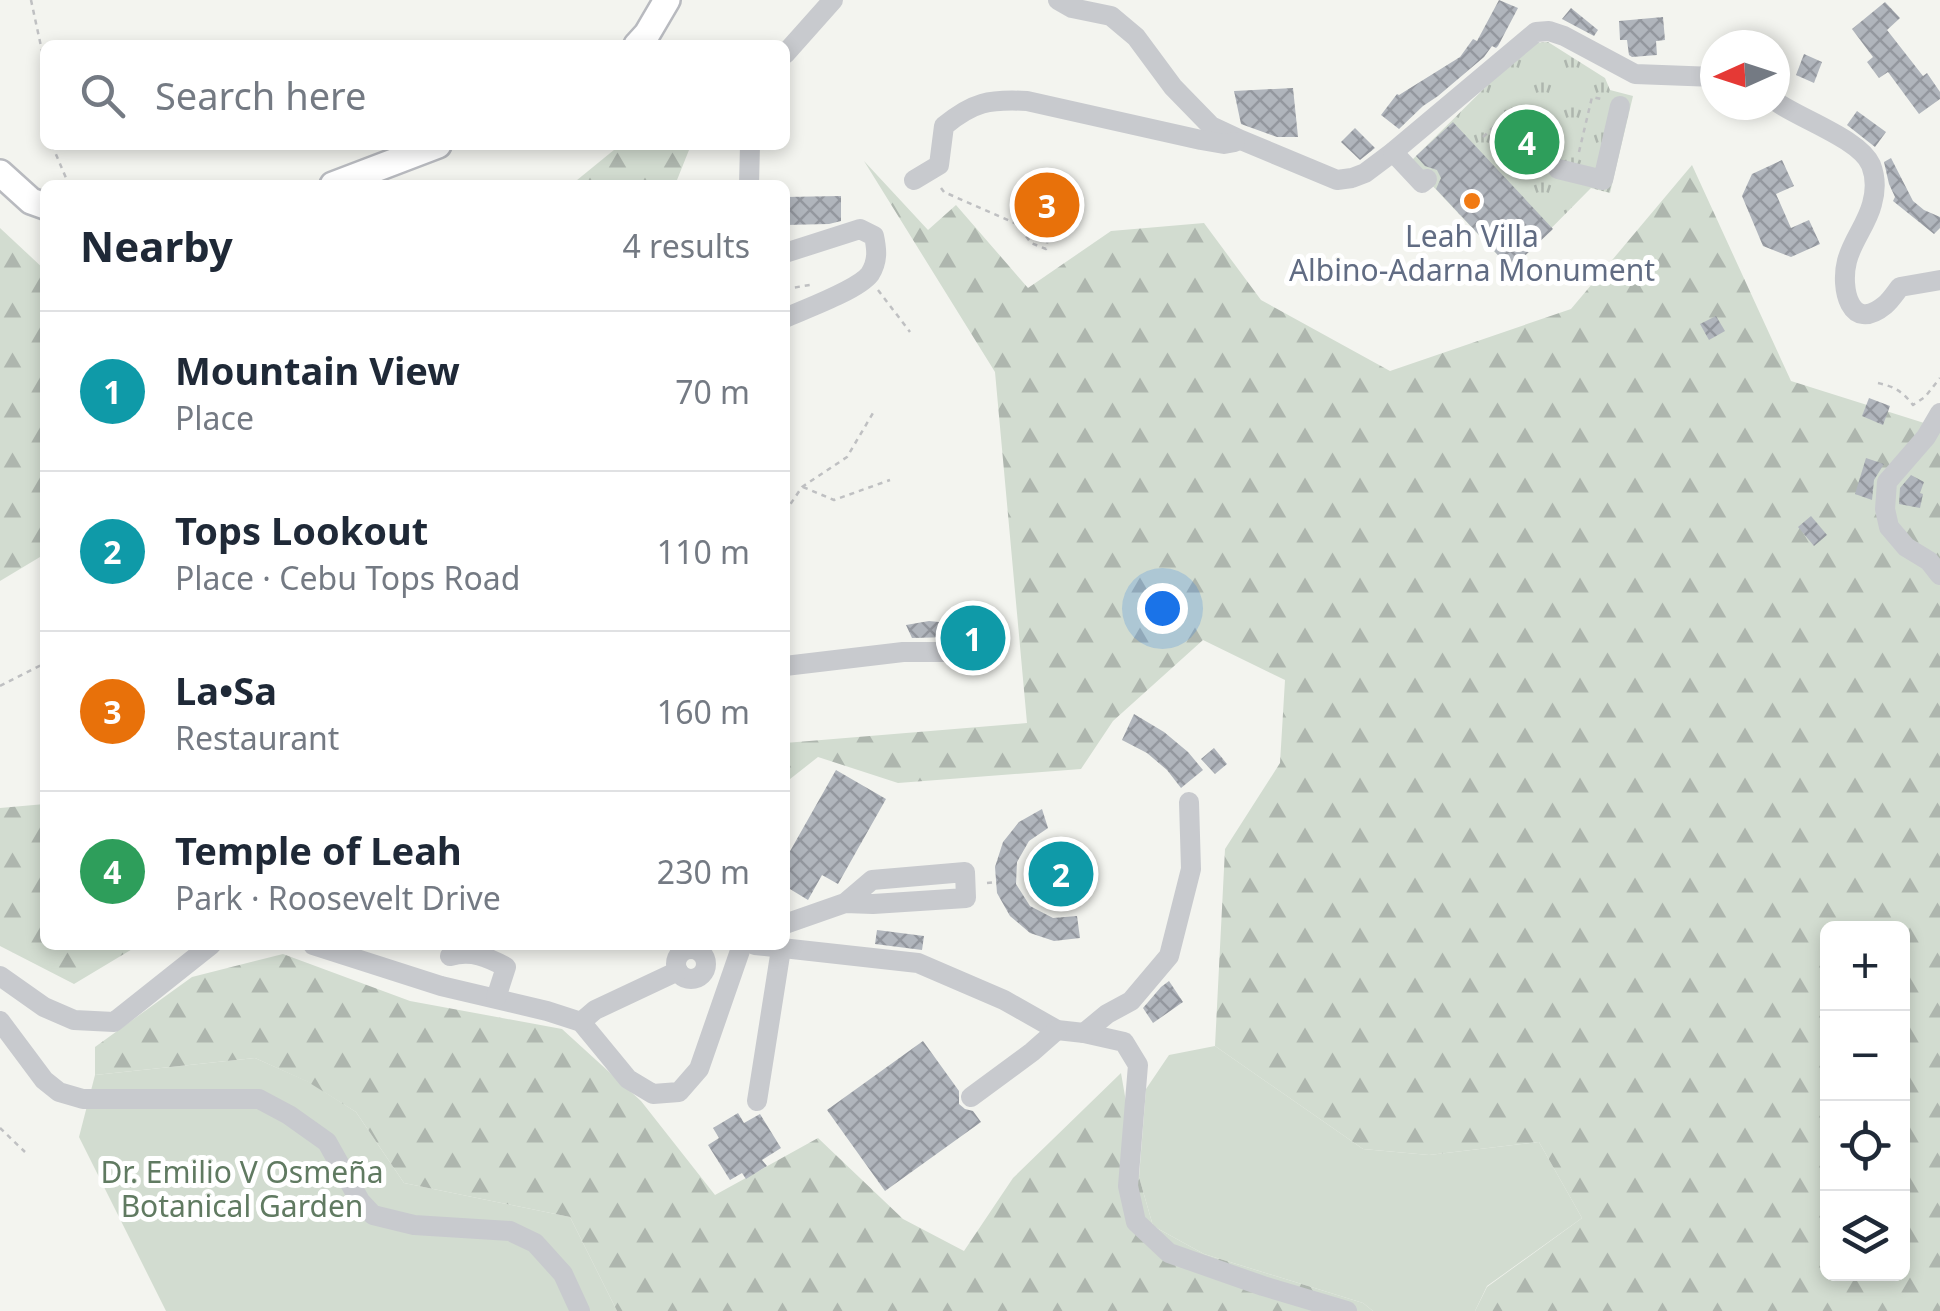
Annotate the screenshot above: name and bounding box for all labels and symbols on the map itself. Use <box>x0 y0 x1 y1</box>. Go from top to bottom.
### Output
north arrow <box>1700 30 1790 120</box>
pin: 4 <box>1494 104 1560 180</box>
pin: 3 <box>1014 168 1080 242</box>
marker: Leah Villa Albino-Adarna Monument <box>1461 190 1483 212</box>
place label: Leah Villa Albino-Adarna Monument <box>1289 215 1655 290</box>
your location <box>1137 583 1188 634</box>
pin: 1 <box>940 600 1006 676</box>
pin: 2 <box>1028 836 1094 912</box>
park label: Dr. Emilio V Osmeña Botanical Garden <box>100 1151 384 1226</box>

